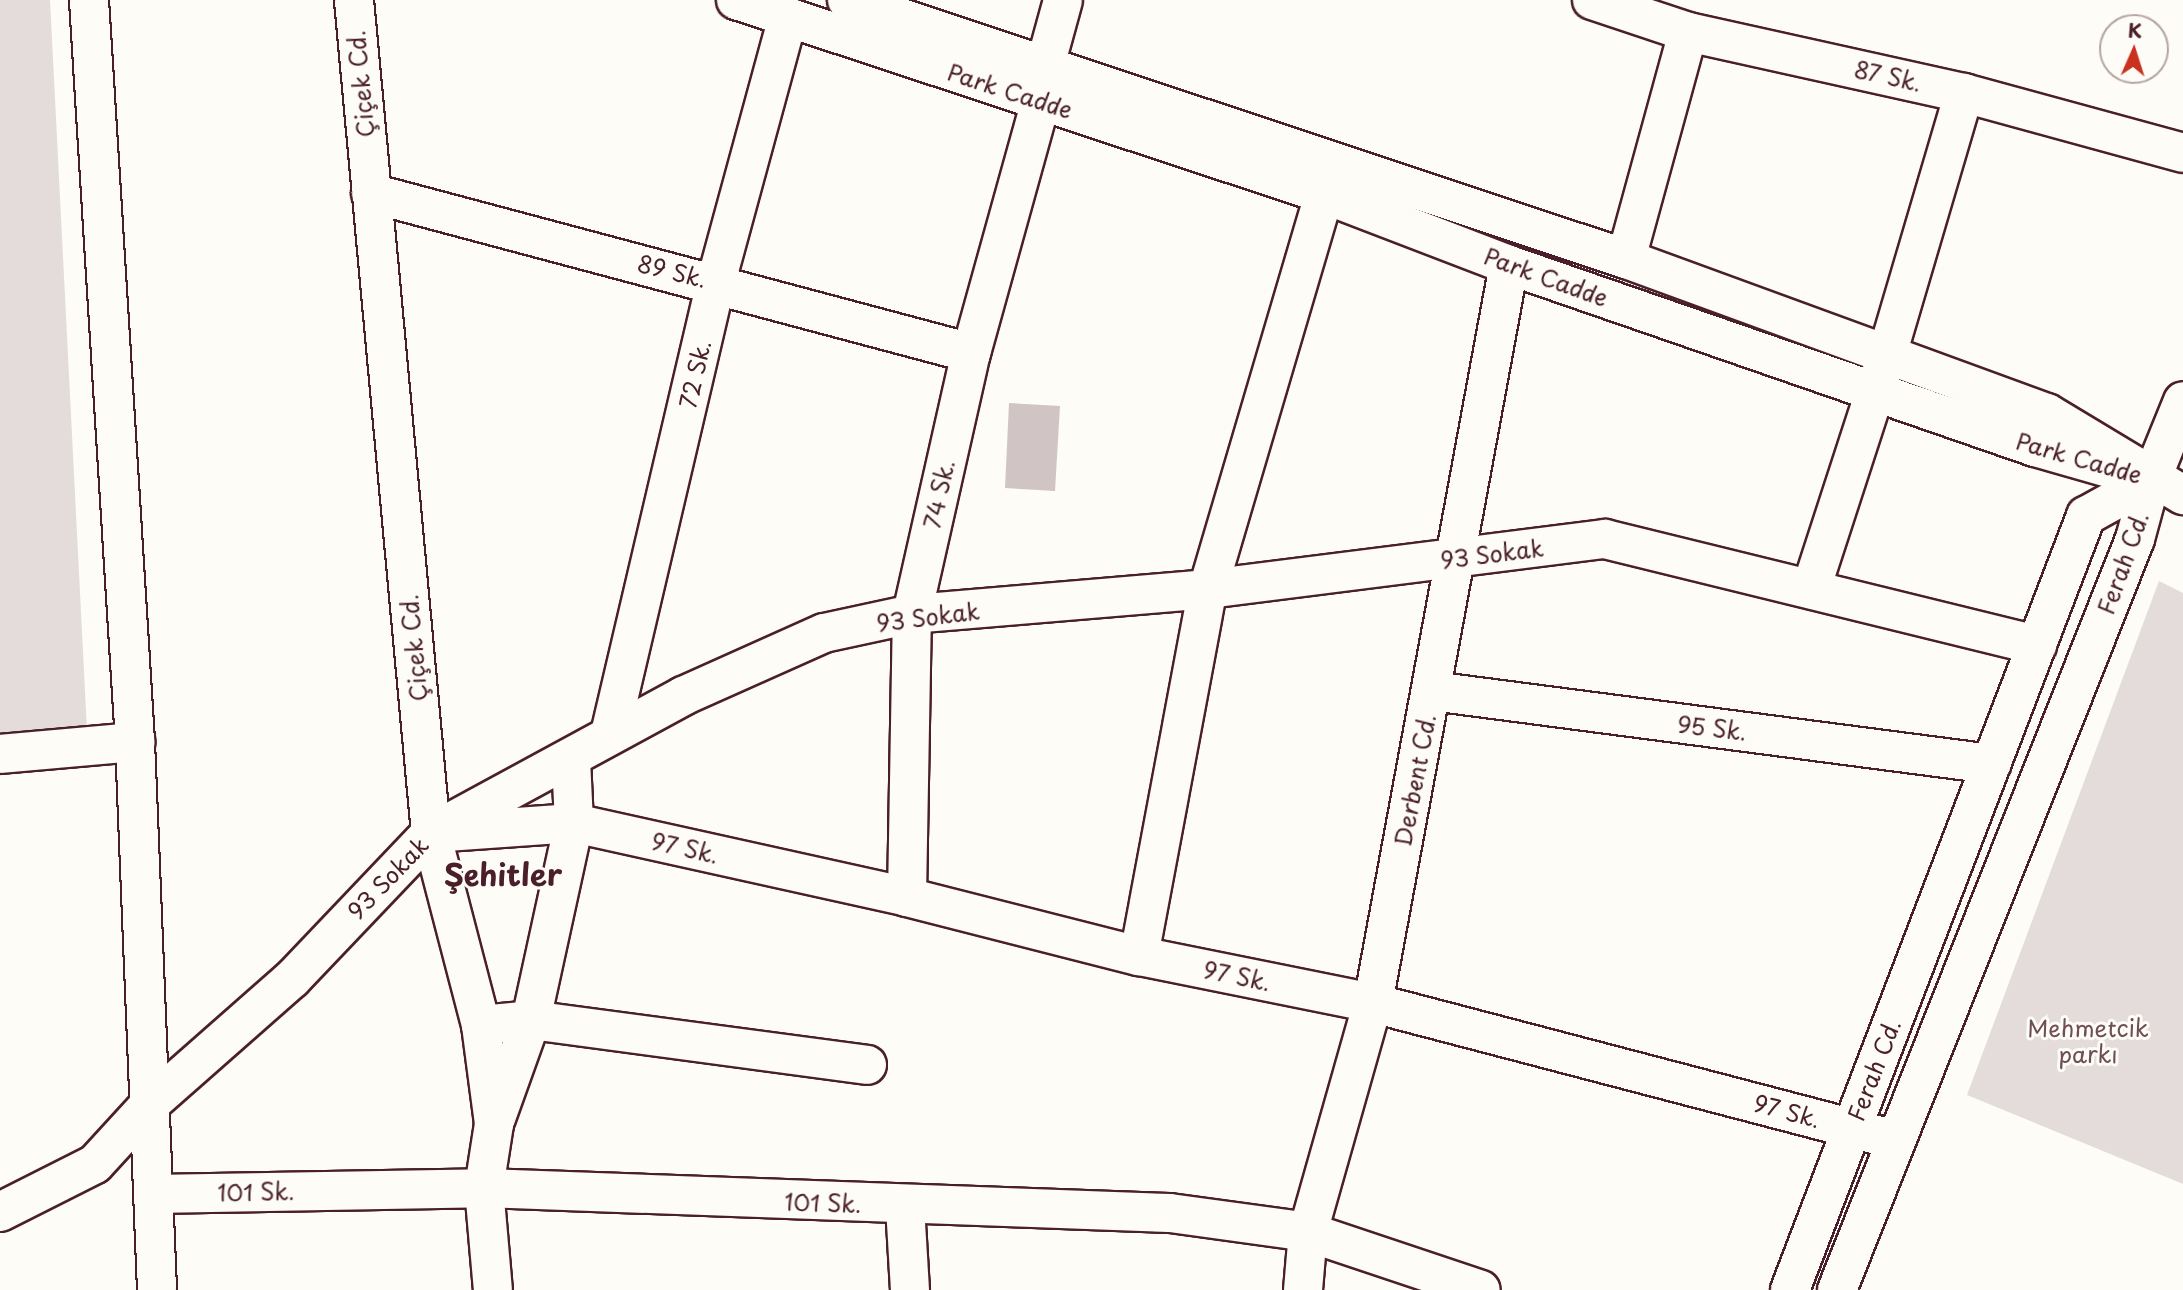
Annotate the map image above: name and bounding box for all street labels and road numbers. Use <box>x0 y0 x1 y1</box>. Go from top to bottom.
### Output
street label: Çiçek Cd. <box>343 30 379 138</box>
street label: 87 Sk. <box>1852 55 1924 97</box>
street label: Park Cadde <box>945 58 1075 124</box>
street label: Park Cadde <box>1481 242 1611 312</box>
street label: 89 Sk. <box>635 249 709 293</box>
street label: 72 Sk. <box>674 336 716 412</box>
street label: Park Cadde <box>2014 427 2144 489</box>
street label: 74 Sk. <box>918 457 960 531</box>
street label: Ferah Cd. <box>2092 508 2154 618</box>
street label: 93 Sokak <box>1439 534 1545 574</box>
street label: Çiçek Cd. <box>396 594 432 702</box>
street label: 93 Sokak <box>875 597 981 637</box>
street label: 95 Sk. <box>1676 710 1748 746</box>
street label: Derbent Cd. <box>1389 711 1441 849</box>
street label: 97 Sk. <box>649 827 721 869</box>
street label: 93 Sokak <box>342 831 434 925</box>
street label: 97 Sk. <box>1201 955 1273 997</box>
street label: Ferah Cd. <box>1842 1015 1906 1125</box>
street label: 97 Sk. <box>1751 1089 1823 1133</box>
street label: 101 Sk. <box>217 1178 295 1206</box>
street label: 101 Sk. <box>784 1188 862 1218</box>

